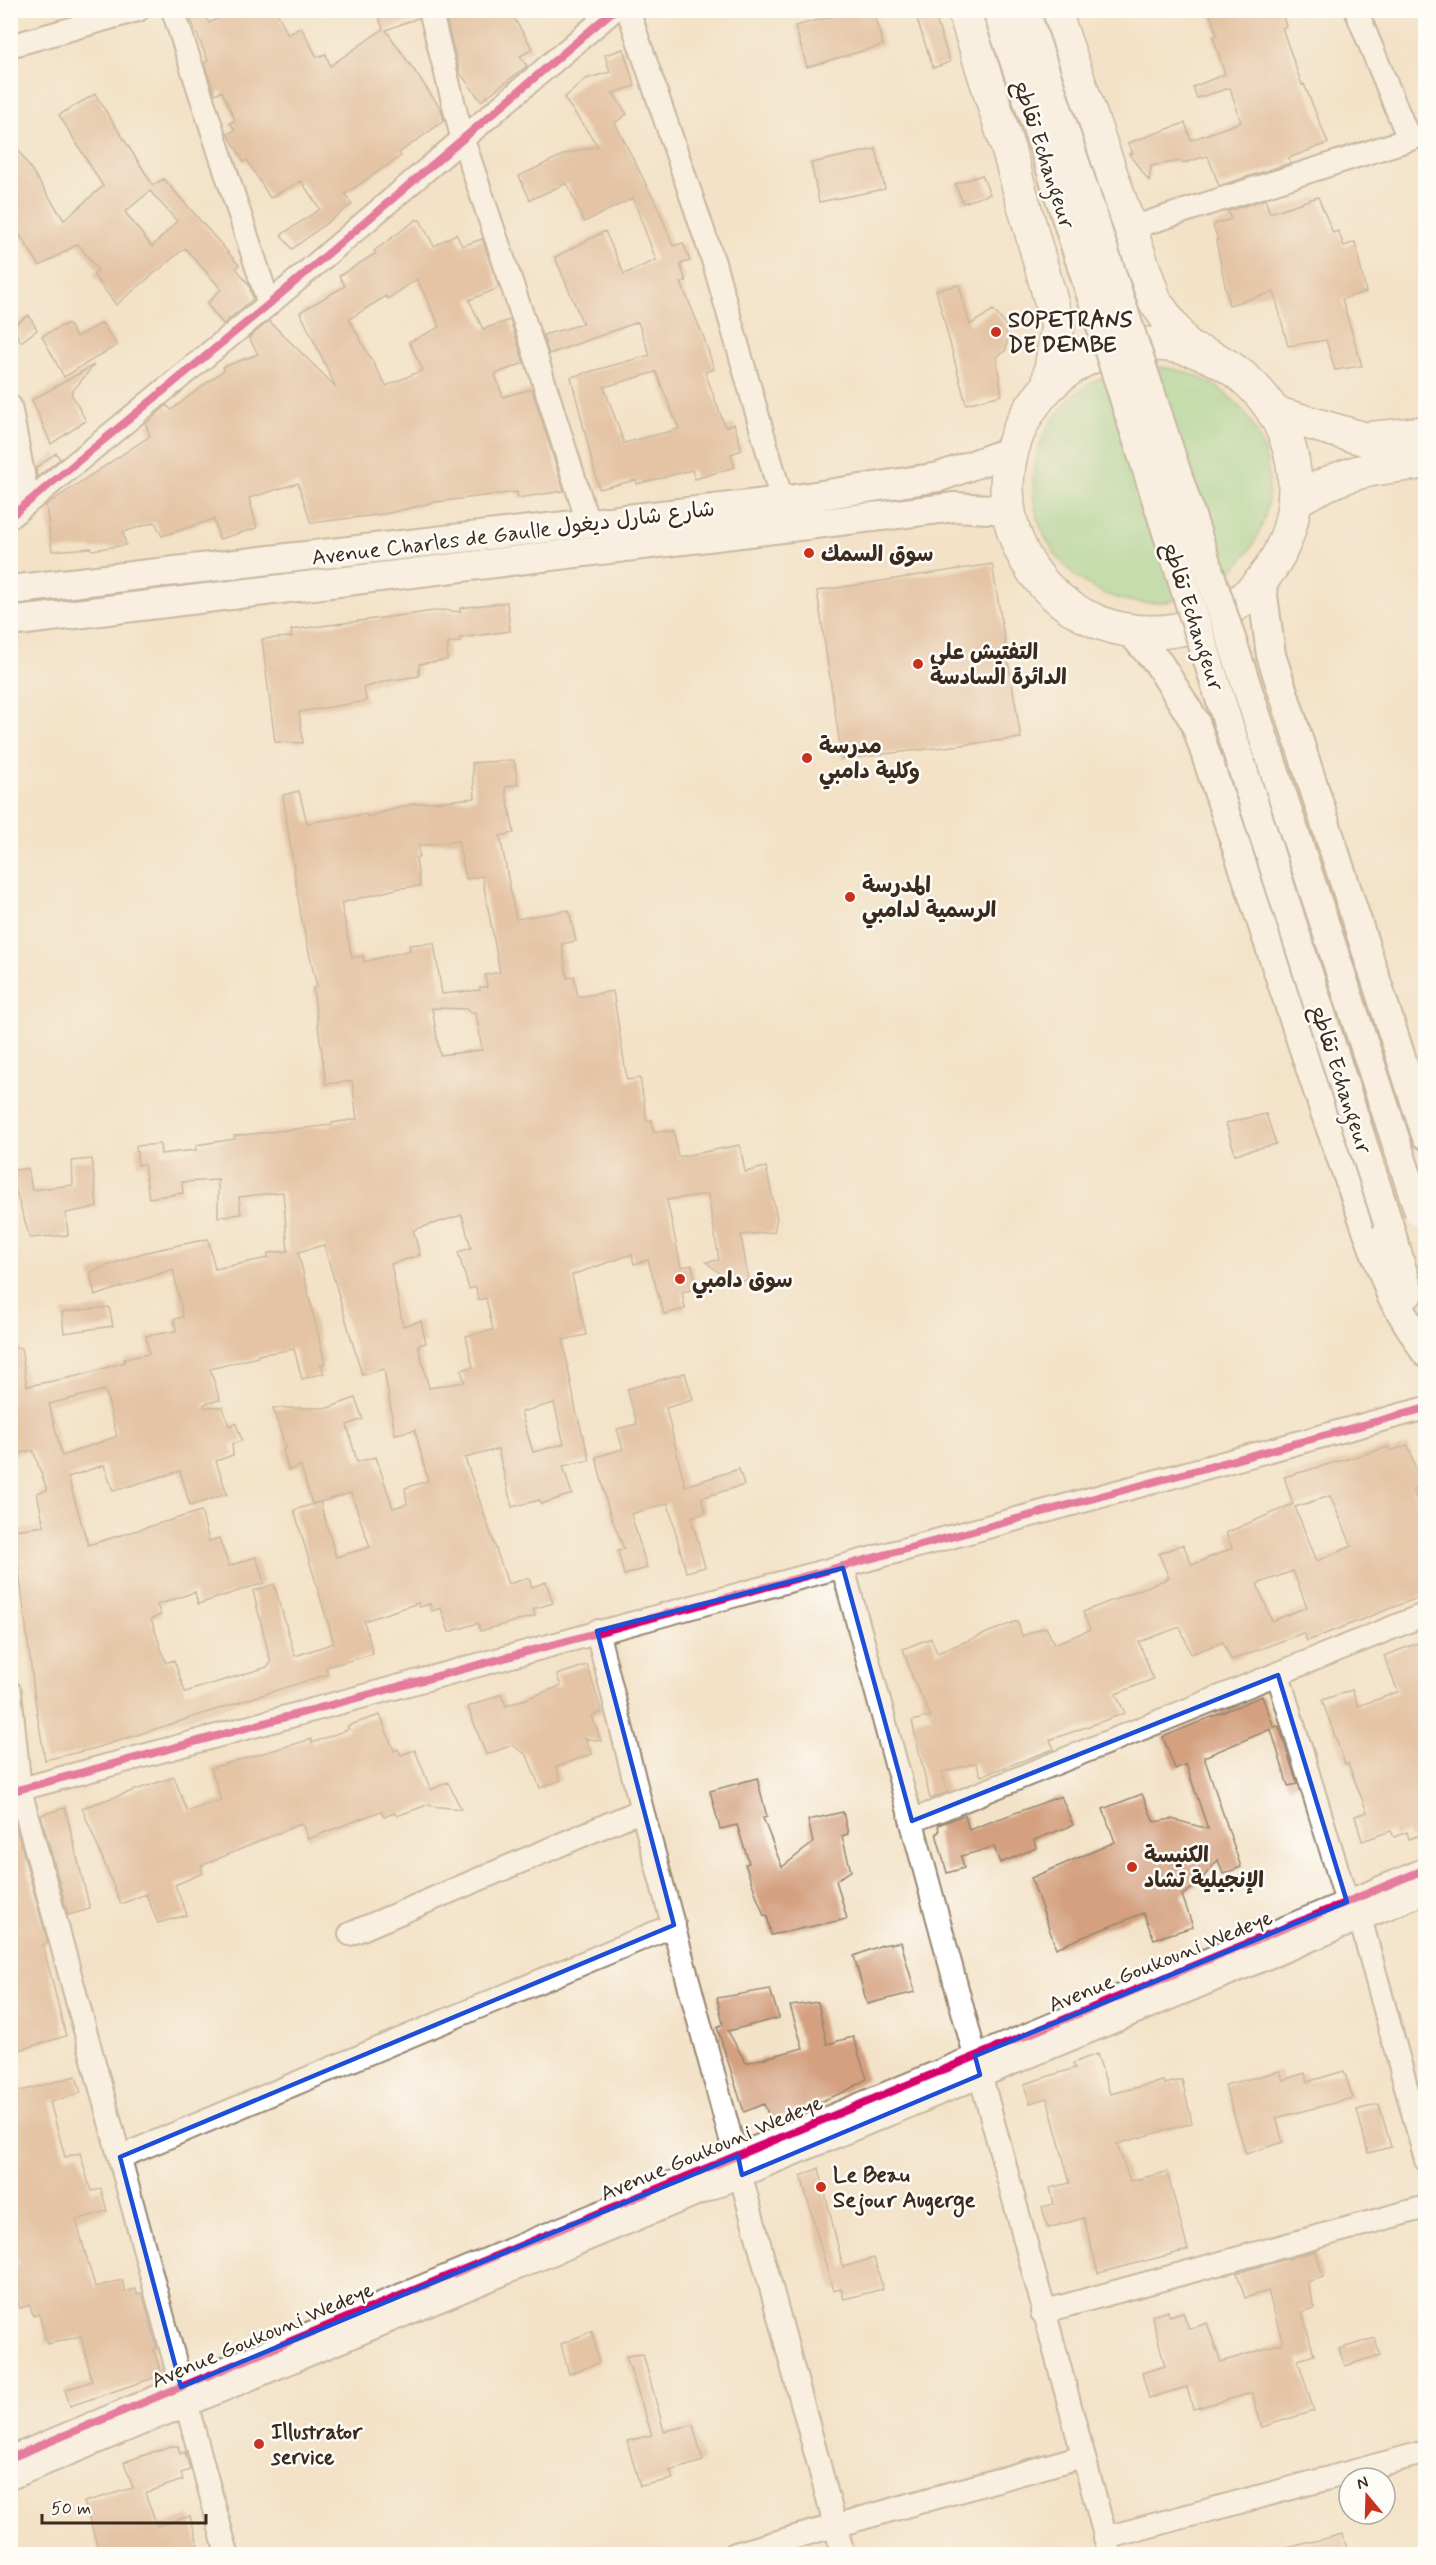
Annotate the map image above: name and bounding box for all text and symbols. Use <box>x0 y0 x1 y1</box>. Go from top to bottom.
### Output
street label: تقاطع Echangeur <box>1003 77 1081 234</box>
place label: SOPETRANS DE DEMBE <box>1008 307 1133 360</box>
marker: SOPETRANS DE DEMBE <box>989 325 1003 339</box>
street label: Avenue Charles de Gaulle شارع شارل ديغول <box>310 495 716 573</box>
street label: تقاطع Echangeur <box>1152 539 1230 696</box>
place label: سوق السمك <box>821 541 933 569</box>
marker: سوق السمك <box>802 546 816 560</box>
place label: التفتيش على الدائرة السادسة <box>930 639 1067 692</box>
marker: التفتيش على الدائرة السادسة <box>911 657 925 671</box>
place label: مدرسة وكلية دامبي <box>819 733 920 790</box>
marker: مدرسة وكلية دامبي <box>800 751 814 765</box>
place label: المدرسة الرسمية لدامبي <box>862 872 996 929</box>
marker: المدرسة الرسمية لدامبي <box>843 890 857 904</box>
street label: تقاطع Echangeur <box>1300 1002 1378 1159</box>
place label: سوق دامبي <box>692 1267 793 1299</box>
marker: سوق دامبي <box>673 1272 687 1286</box>
place label: الكنيسة الإنجيلية تشاد <box>1144 1842 1264 1895</box>
marker: الكنيسة الإنجيلية تشاد <box>1125 1860 1139 1874</box>
street label: Avenue Goukouni Wedeye <box>1044 1904 1277 2020</box>
street label: Avenue Goukouni Wedeye <box>596 2089 827 2209</box>
place label: Le Beau Sejour Augerge <box>833 2162 976 2218</box>
marker: Le Beau Sejour Augerge <box>814 2180 828 2194</box>
street label: Avenue Goukouni Wedeye <box>147 2276 378 2396</box>
place label: Illustrator service <box>270 2419 363 2472</box>
marker: Illustrator service <box>252 2437 266 2451</box>
north arrow <box>1337 2466 1397 2526</box>
text: N <box>1354 2472 1371 2495</box>
scale bar <box>42 2487 206 2525</box>
text: 50 m <box>51 2497 91 2521</box>

